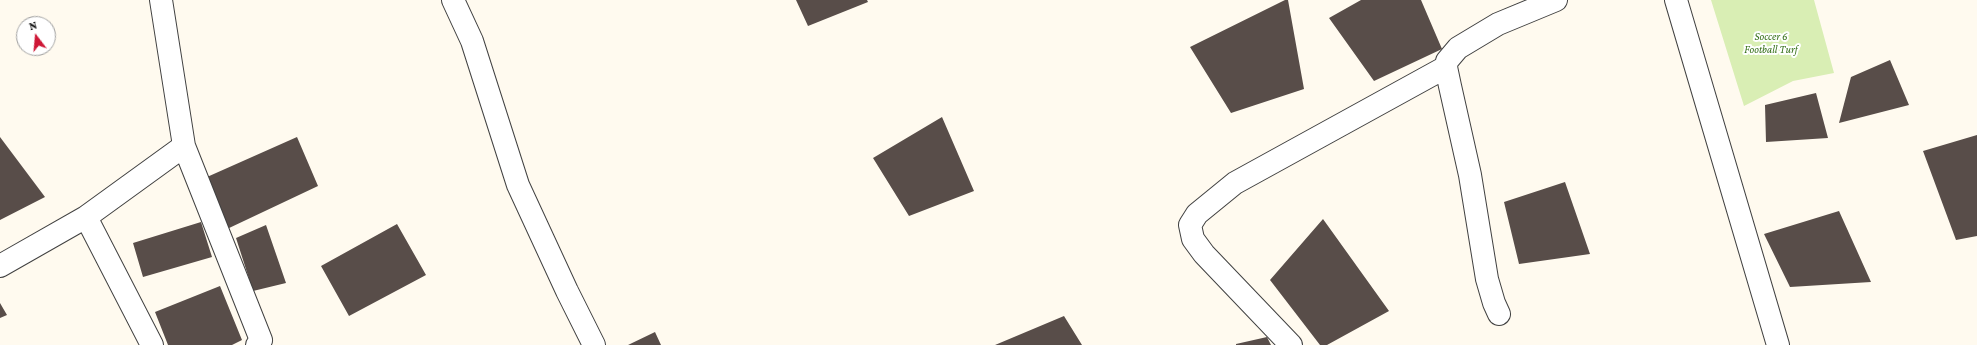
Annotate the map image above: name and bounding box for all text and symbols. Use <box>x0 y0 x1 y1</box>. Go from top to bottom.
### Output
north arrow <box>16 16 56 56</box>
text: N <box>28 19 38 32</box>
park label: Soccer 6 Football Turf <box>1744 30 1798 56</box>

